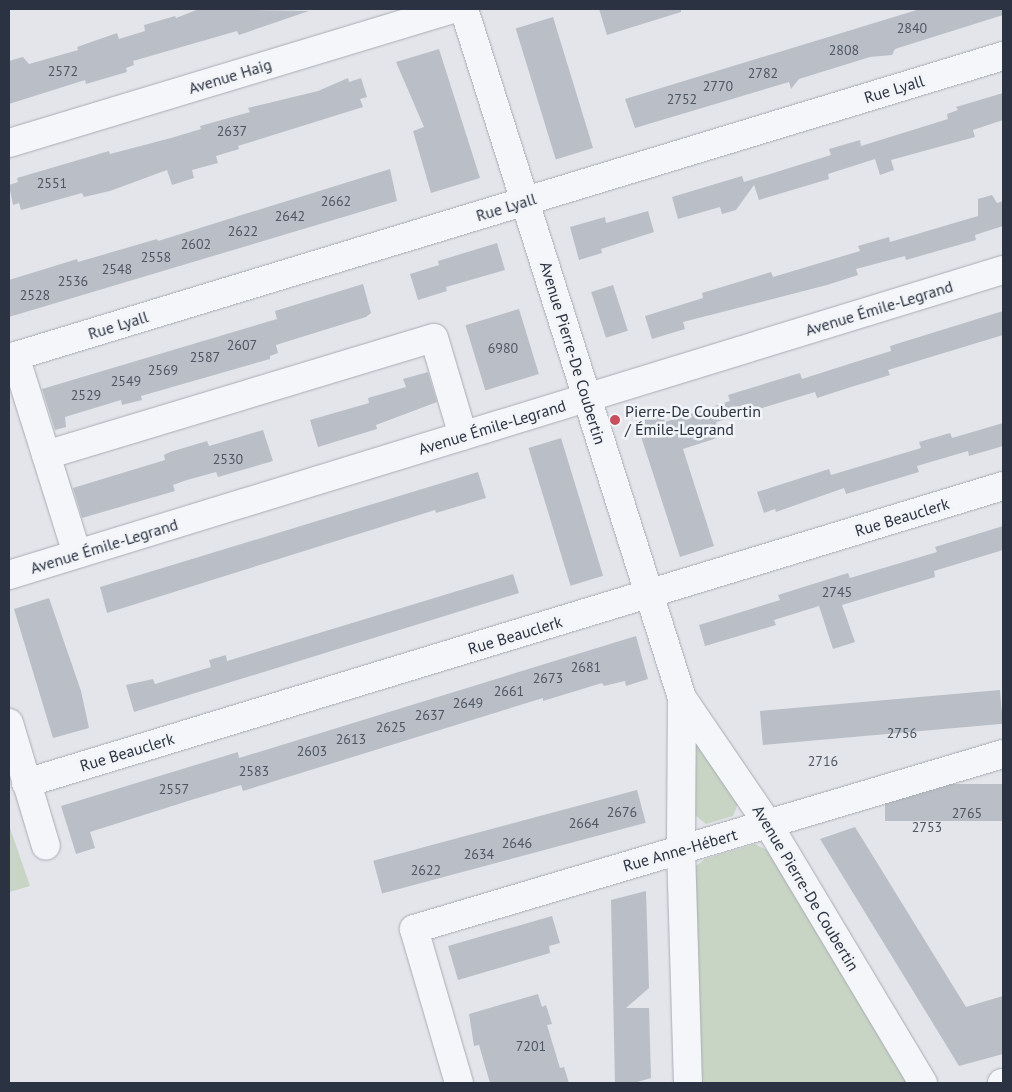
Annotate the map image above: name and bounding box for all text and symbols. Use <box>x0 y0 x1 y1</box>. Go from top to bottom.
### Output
house number: 2840 <box>897 20 927 36</box>
house number: 2808 <box>829 42 859 58</box>
street label: Avenue Haig <box>186 54 274 98</box>
house number: 2572 <box>48 63 78 79</box>
house number: 2782 <box>748 65 778 81</box>
street label: Rue Lyall <box>862 71 926 107</box>
house number: 2770 <box>703 78 733 94</box>
house number: 2752 <box>667 91 697 107</box>
house number: 2637 <box>217 123 247 139</box>
house number: 2551 <box>37 175 67 191</box>
street label: Rue Lyall <box>474 189 538 225</box>
house number: 2662 <box>321 193 351 209</box>
house number: 2642 <box>275 208 305 224</box>
house number: 2622 <box>228 223 258 239</box>
house number: 2602 <box>181 236 211 252</box>
house number: 2558 <box>141 249 171 265</box>
street label: Avenue Pierre-De Coubertin <box>536 259 610 447</box>
house number: 2548 <box>102 261 132 277</box>
house number: 2536 <box>58 273 88 289</box>
street label: Avenue Émile-Legrand <box>803 276 955 340</box>
house number: 2528 <box>20 287 50 303</box>
street label: Rue Lyall <box>86 307 150 343</box>
house number: 2607 <box>227 337 257 353</box>
house number: 6980 <box>488 340 518 356</box>
house number: 2587 <box>190 349 220 365</box>
house number: 2569 <box>148 362 178 378</box>
house number: 2549 <box>111 373 141 389</box>
house number: 2529 <box>71 387 101 403</box>
street label: Avenue Émile-Legrand <box>416 395 568 459</box>
place label: Pierre-De Coubertin / Émile-Legrand <box>625 401 761 439</box>
marker: Pierre-De Coubertin / Émile-Legrand <box>609 414 621 426</box>
house number: 2530 <box>213 451 243 467</box>
street label: Rue Beauclerk <box>853 494 951 540</box>
street label: Avenue Émile-Legrand <box>28 514 180 578</box>
house number: 2745 <box>822 584 852 600</box>
street label: Rue Beauclerk <box>466 612 564 658</box>
house number: 2681 <box>571 659 601 675</box>
house number: 2673 <box>533 670 563 686</box>
house number: 2661 <box>494 683 524 699</box>
house number: 2649 <box>453 695 483 711</box>
house number: 2637 <box>415 707 445 723</box>
house number: 2625 <box>376 719 406 735</box>
house number: 2756 <box>887 725 917 741</box>
street label: Rue Beauclerk <box>78 729 176 775</box>
house number: 2613 <box>336 731 366 747</box>
house number: 2603 <box>297 743 327 759</box>
house number: 2716 <box>808 753 838 769</box>
house number: 2583 <box>239 763 269 779</box>
house number: 2557 <box>159 781 189 797</box>
street label: Avenue Pierre-De Coubertin <box>749 802 863 974</box>
house number: 2676 <box>607 804 637 820</box>
house number: 2765 <box>952 805 982 821</box>
house number: 2664 <box>569 815 599 831</box>
house number: 2753 <box>912 819 942 835</box>
street label: Rue Anne-Hébert <box>621 824 739 876</box>
house number: 2646 <box>502 835 532 851</box>
house number: 2634 <box>464 846 494 862</box>
house number: 2622 <box>411 862 441 878</box>
house number: 7201 <box>516 1038 546 1054</box>

